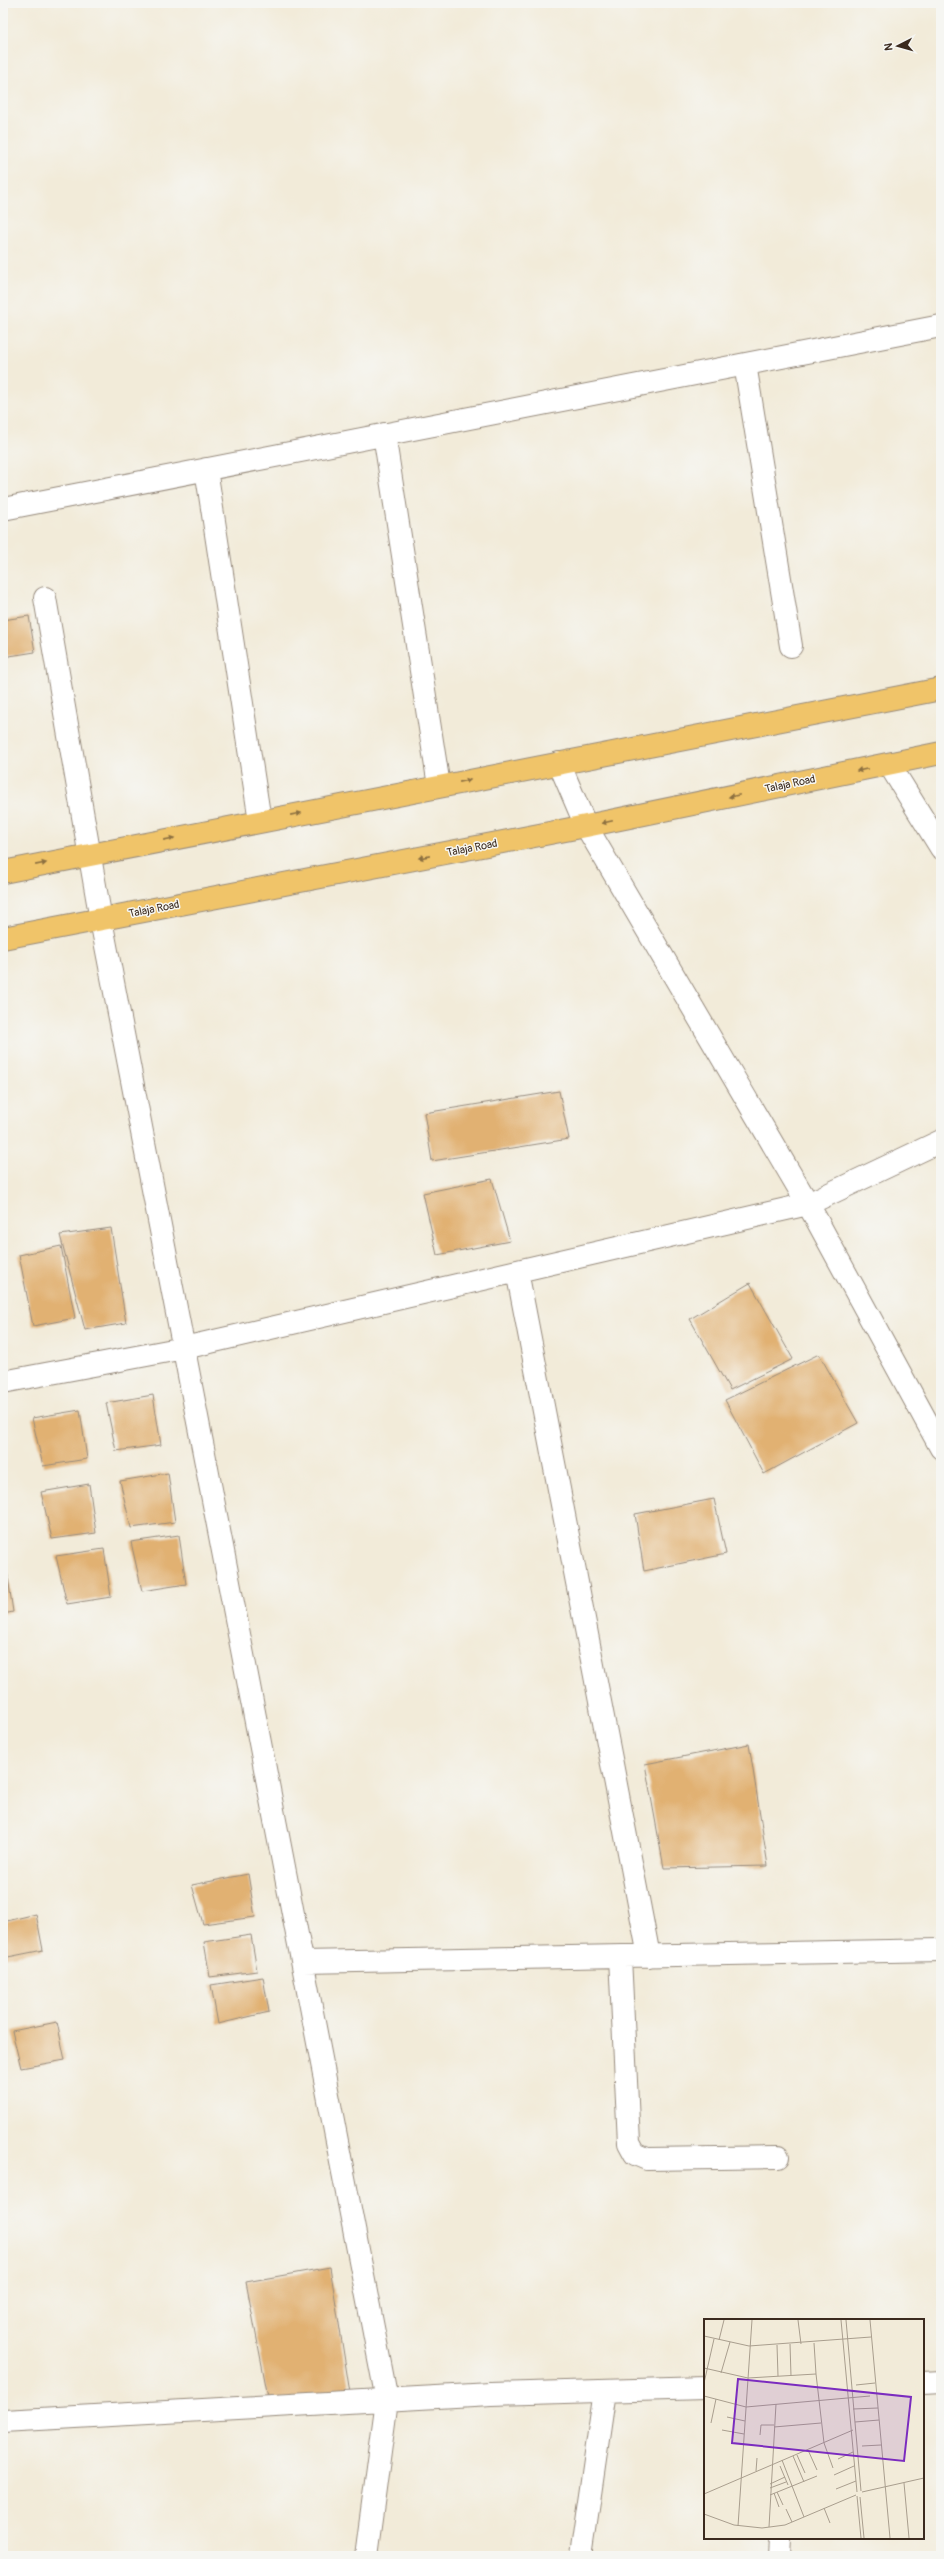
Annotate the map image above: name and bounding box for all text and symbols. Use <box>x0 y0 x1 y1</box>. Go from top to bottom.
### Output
north arrow <box>878 26 918 66</box>
text: N <box>882 42 895 51</box>
one-way arrow <box>856 767 868 773</box>
street label: Talaja Road <box>764 772 816 796</box>
one-way arrow <box>459 778 471 784</box>
one-way arrow <box>728 793 740 799</box>
one-way arrow <box>290 811 303 817</box>
one-way arrow <box>601 819 613 825</box>
one-way arrow <box>163 836 175 842</box>
street label: Talaja Road <box>446 837 498 859</box>
one-way arrow <box>418 855 431 861</box>
one-way arrow <box>35 861 47 867</box>
street label: Talaja Road <box>128 898 180 920</box>
inset map <box>704 2319 924 2539</box>

